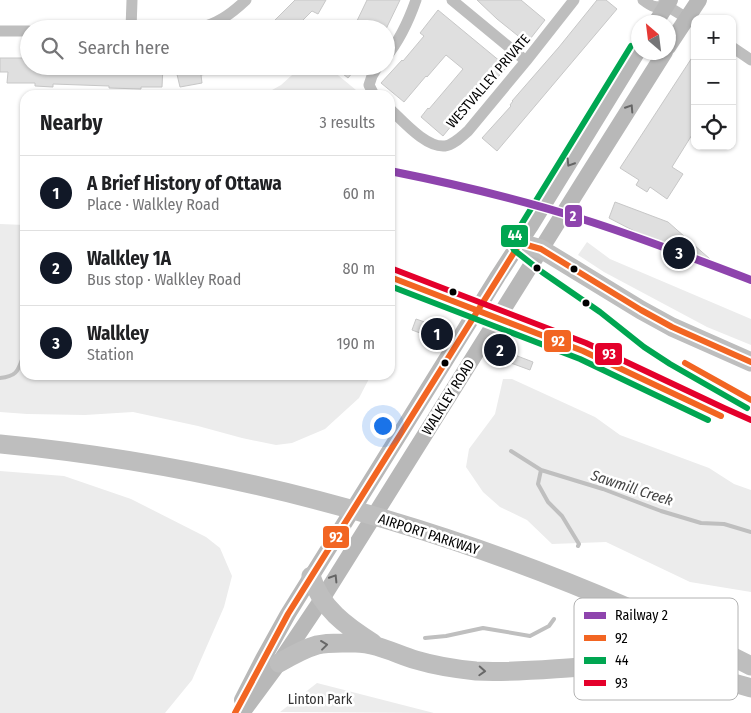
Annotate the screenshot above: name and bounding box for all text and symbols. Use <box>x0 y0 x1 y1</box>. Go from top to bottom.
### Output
north arrow <box>631 15 676 60</box>
map controls <box>691 15 736 150</box>
button: + <box>691 15 736 60</box>
search box <box>20 20 395 75</box>
street label: WESTVALLEY PRIVATE <box>443 31 534 132</box>
icon: search <box>38 34 66 62</box>
text: Search here <box>78 36 170 59</box>
button: − <box>691 60 736 105</box>
one-way arrow <box>624 104 633 113</box>
button: locate <box>691 105 736 150</box>
text: Nearby <box>40 110 102 136</box>
text: 3 results <box>319 113 375 132</box>
one-way arrow <box>566 157 576 166</box>
text: A Brief History of Ottawa <box>87 172 282 195</box>
text: 1 <box>53 184 59 203</box>
text: 60 m <box>343 184 375 203</box>
text: Place · Walkley Road <box>87 195 219 214</box>
line badge: 2 <box>564 204 583 228</box>
text: 2 <box>569 208 577 225</box>
line badge: 44 <box>500 224 529 248</box>
text: 44 <box>508 227 522 244</box>
pin: 3 <box>663 234 695 272</box>
text: Walkley 1A <box>87 247 171 270</box>
text: 2 <box>52 259 60 278</box>
text: 80 m <box>343 259 375 278</box>
unlabelled marker <box>532 263 542 273</box>
unlabelled marker <box>569 264 579 274</box>
text: Bus stop · Walkley Road <box>87 270 241 289</box>
unlabelled marker <box>448 287 458 297</box>
unlabelled marker <box>581 298 591 308</box>
pin: 1 <box>421 315 453 353</box>
text: Walkley <box>87 322 149 345</box>
line badge: 92 <box>543 329 572 353</box>
pin: 2 <box>484 331 516 369</box>
text: 92 <box>551 333 565 350</box>
text: 3 <box>52 334 60 353</box>
text: 190 m <box>337 334 375 353</box>
line badge: 93 <box>594 342 623 366</box>
text: Station <box>87 345 134 364</box>
text: 93 <box>602 346 616 363</box>
street label: WALKLEY ROAD <box>418 356 478 438</box>
unlabelled marker <box>440 358 450 368</box>
your location <box>370 413 396 439</box>
water label: Sawmill Creek <box>588 466 676 510</box>
street label: AIRPORT PARKWAY <box>376 510 481 559</box>
line badge: 92 <box>322 525 350 549</box>
text: 92 <box>329 529 343 546</box>
one-way arrow <box>328 575 338 584</box>
legend <box>574 598 738 700</box>
text: Railway 2 <box>615 607 668 624</box>
text: 92 <box>615 630 628 647</box>
one-way arrow <box>320 640 328 651</box>
text: 44 <box>615 652 629 669</box>
one-way arrow <box>478 666 486 676</box>
text: 93 <box>615 675 628 692</box>
park label: Linton Park <box>288 691 353 708</box>

